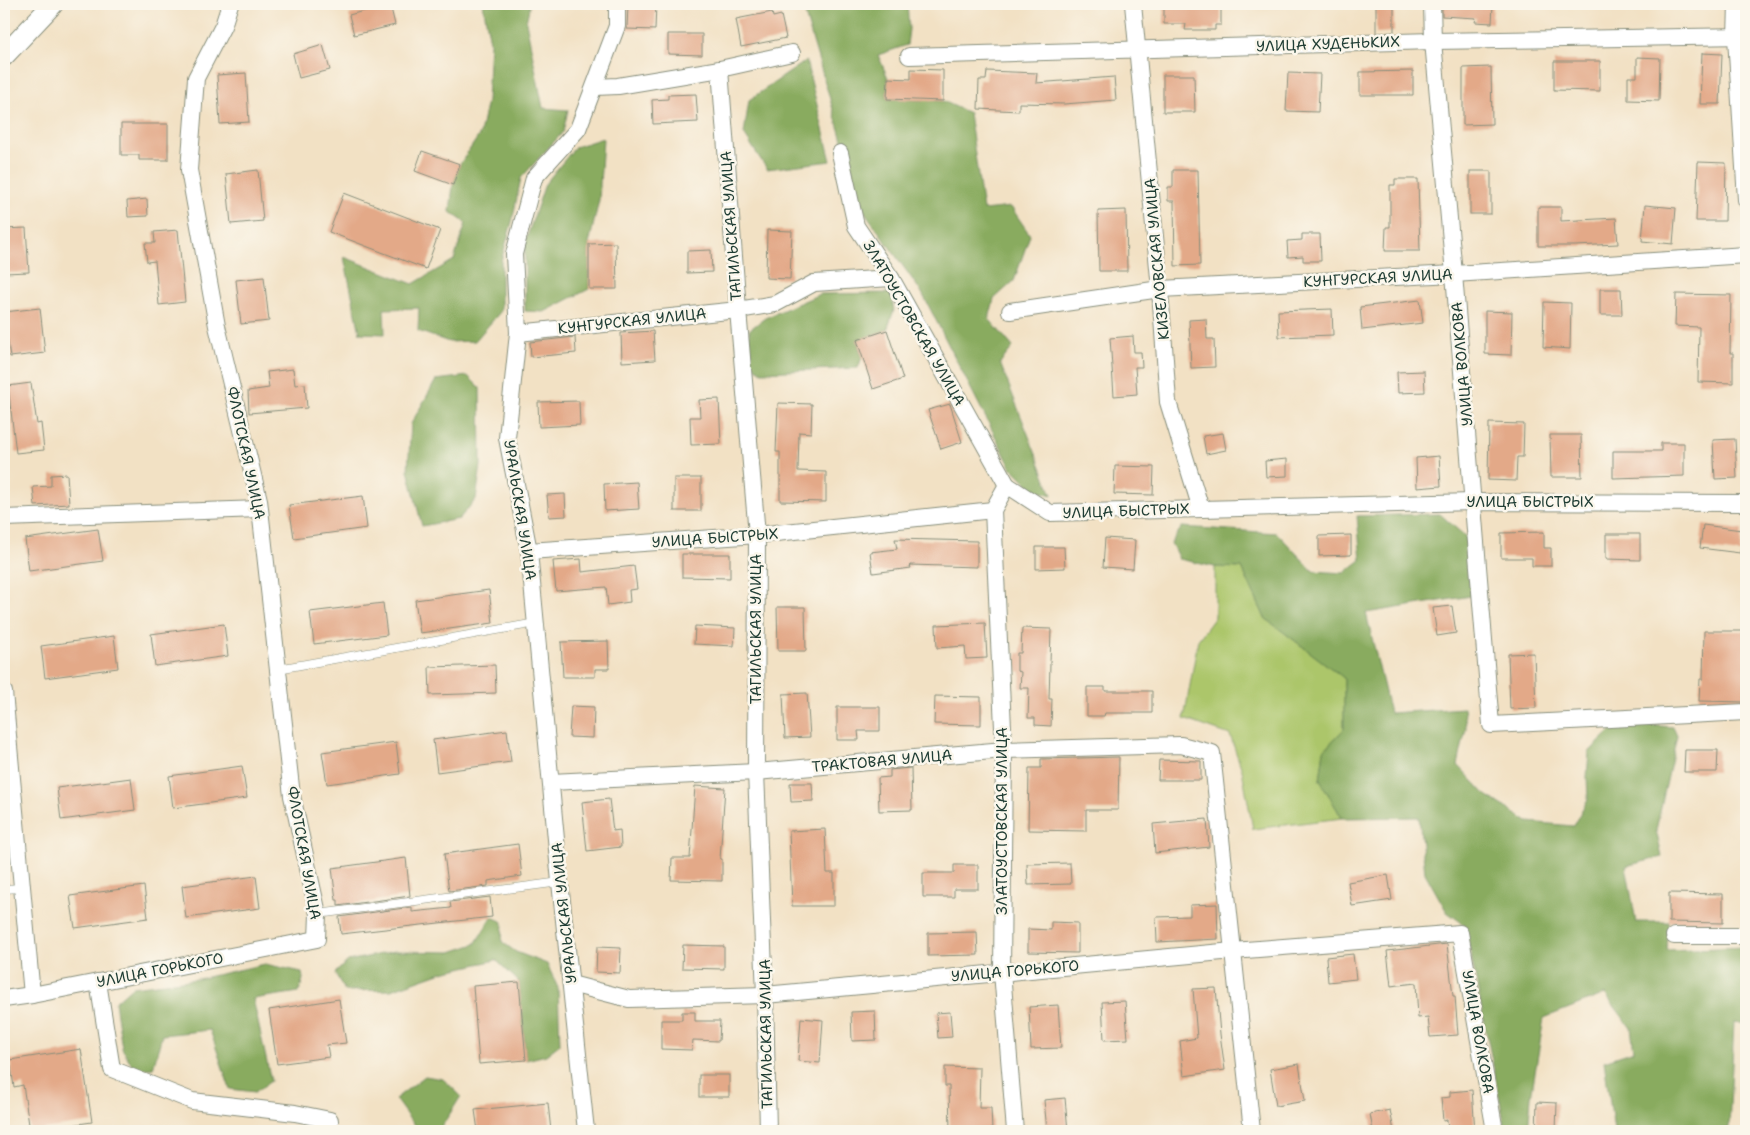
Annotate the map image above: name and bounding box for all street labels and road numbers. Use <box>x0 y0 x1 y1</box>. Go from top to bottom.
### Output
street label: УЛИЦА ХУДЕНЬКИХ <box>1256 31 1401 57</box>
street label: ТАГИЛЬСКАЯ УЛИЦА <box>716 150 746 302</box>
street label: КИЗЕЛОВСКАЯ УЛИЦА <box>1140 177 1174 341</box>
street label: ЗЛАТОУСТОВСКАЯ УЛИЦА <box>858 237 970 409</box>
street label: КУНГУРСКАЯ УЛИЦА <box>1303 264 1453 292</box>
street label: УЛИЦА ВОЛКОВА <box>1447 301 1477 427</box>
street label: КУНГУРСКАЯ УЛИЦА <box>557 303 707 339</box>
street label: ФЛОТСКАЯ УЛИЦА <box>222 385 270 521</box>
street label: УРАЛЬСКАЯ УЛИЦА <box>499 438 541 582</box>
street label: УЛИЦА БЫСТРЫХ <box>1466 492 1594 512</box>
street label: УЛИЦА БЫСТРЫХ <box>1062 499 1190 523</box>
street label: УЛИЦА БЫСТРЫХ <box>651 524 779 552</box>
street label: ТАГИЛЬСКАЯ УЛИЦА <box>746 554 766 704</box>
street label: ЗЛАТОУСТОВСКАЯ УЛИЦА <box>992 727 1012 915</box>
street label: ТРАКТОВАЯ УЛИЦА <box>811 745 953 777</box>
street label: ФЛОТСКАЯ УЛИЦА <box>282 785 326 921</box>
street label: УРАЛЬСКАЯ УЛИЦА <box>547 841 581 985</box>
street label: УЛИЦА ГОРЬКОГО <box>95 948 225 992</box>
street label: УЛИЦА ГОРЬКОГО <box>950 955 1080 987</box>
street label: ТАГИЛЬСКАЯ УЛИЦА <box>755 959 777 1109</box>
street label: УЛИЦА ВОЛКОВА <box>1457 969 1499 1095</box>

